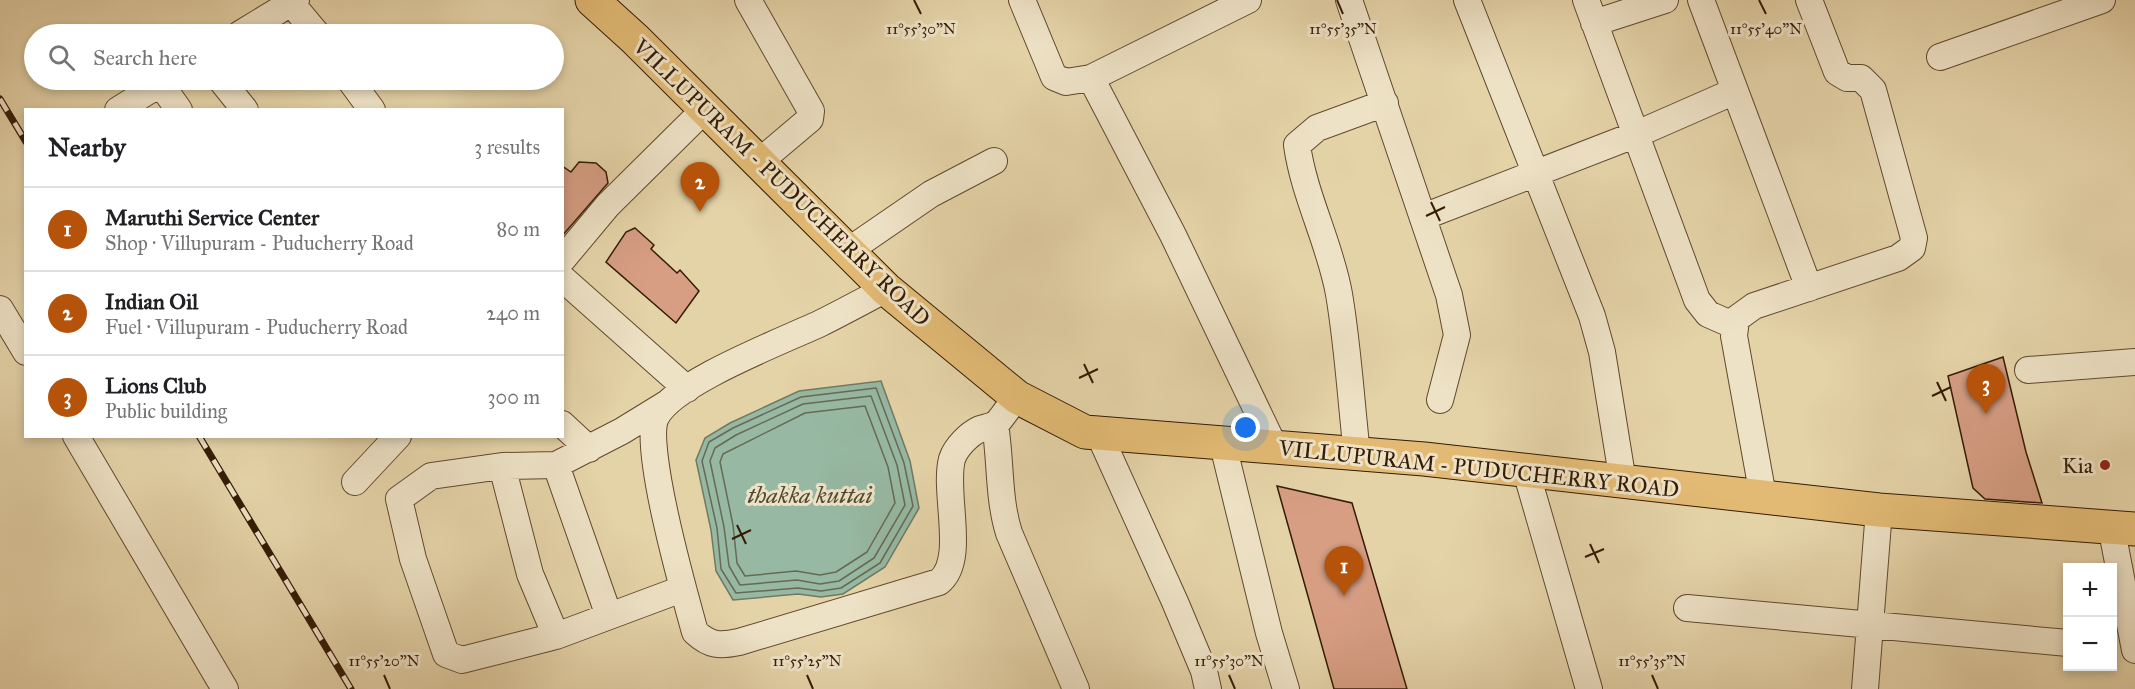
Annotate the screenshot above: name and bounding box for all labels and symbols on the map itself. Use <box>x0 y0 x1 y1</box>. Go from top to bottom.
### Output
text: 11°55'30"N <box>886 20 956 38</box>
text: 11°55'35"N <box>1309 20 1377 38</box>
text: 11°55'40"N <box>1730 20 1802 38</box>
street label: VILLUPURAM - PUDUCHERRY ROAD <box>627 32 936 332</box>
pin: 2 <box>680 162 720 212</box>
pin: 3 <box>1966 364 2006 414</box>
your location <box>1231 413 1260 442</box>
street label: VILLUPURAM - PUDUCHERRY ROAD <box>1276 434 1681 503</box>
place label: Kia <box>2062 452 2094 479</box>
marker: Kia <box>2098 458 2112 472</box>
water label: thakka kuttai <box>747 480 873 510</box>
pin: 1 <box>1324 546 1364 596</box>
text: 11°55'20"N <box>349 652 420 670</box>
text: 11°55'25"N <box>773 652 842 670</box>
text: 11°55'30"N <box>1194 652 1264 670</box>
text: 11°55'35"N <box>1618 652 1686 670</box>

